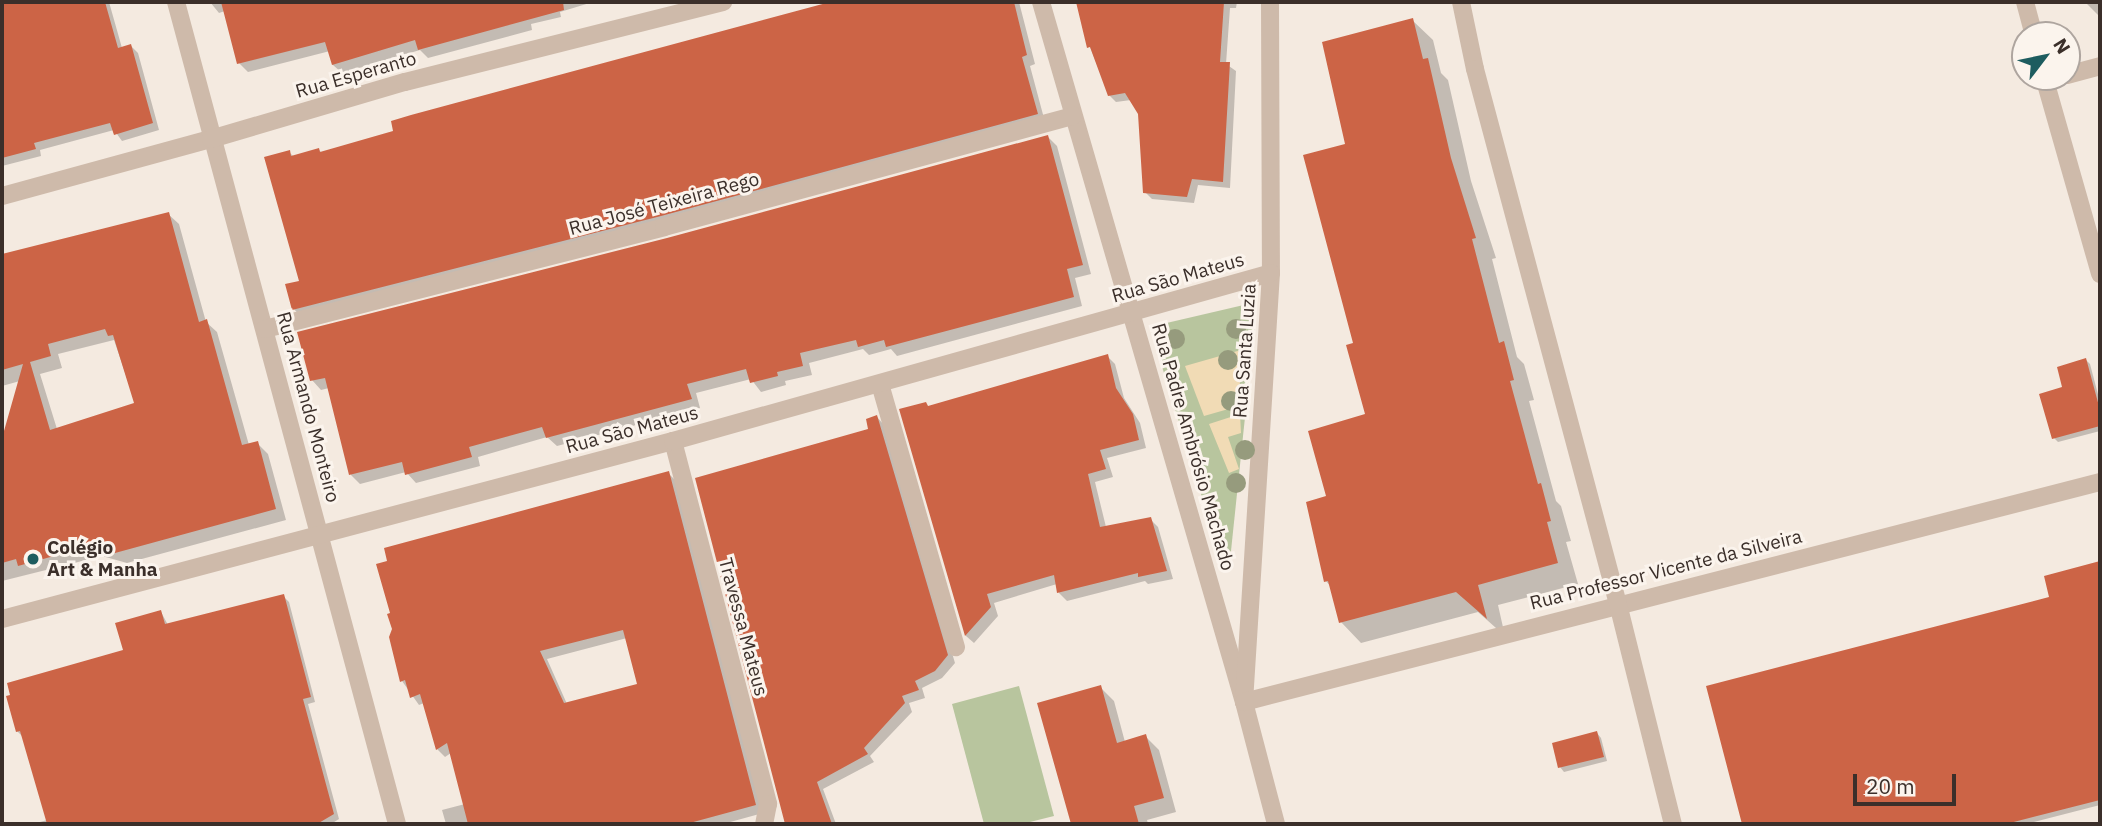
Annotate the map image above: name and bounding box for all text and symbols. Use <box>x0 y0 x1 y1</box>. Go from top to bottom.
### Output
north arrow <box>2011 21 2081 91</box>
text: N <box>2048 34 2076 58</box>
street label: Rua Esperanto <box>293 47 419 103</box>
street label: Rua José Teixeira Rego <box>566 168 762 240</box>
street label: Rua São Mateus <box>1109 248 1247 308</box>
street label: Rua Santa Luzia <box>1229 283 1261 419</box>
street label: Rua Armando Monteiro <box>272 309 344 505</box>
street label: Rua Padre Ambrósio Machado <box>1147 321 1239 573</box>
street label: Rua São Mateus <box>563 401 701 459</box>
street label: Rua Professor Vicente da Silveira <box>1528 525 1804 615</box>
place label: Colégio Art & Manha <box>47 537 158 581</box>
marker: Colégio Art & Manha <box>25 551 41 567</box>
street label: Travessa Mateus <box>714 555 772 699</box>
scale bar <box>1857 760 1960 804</box>
text: 20 m <box>1866 772 1915 800</box>

